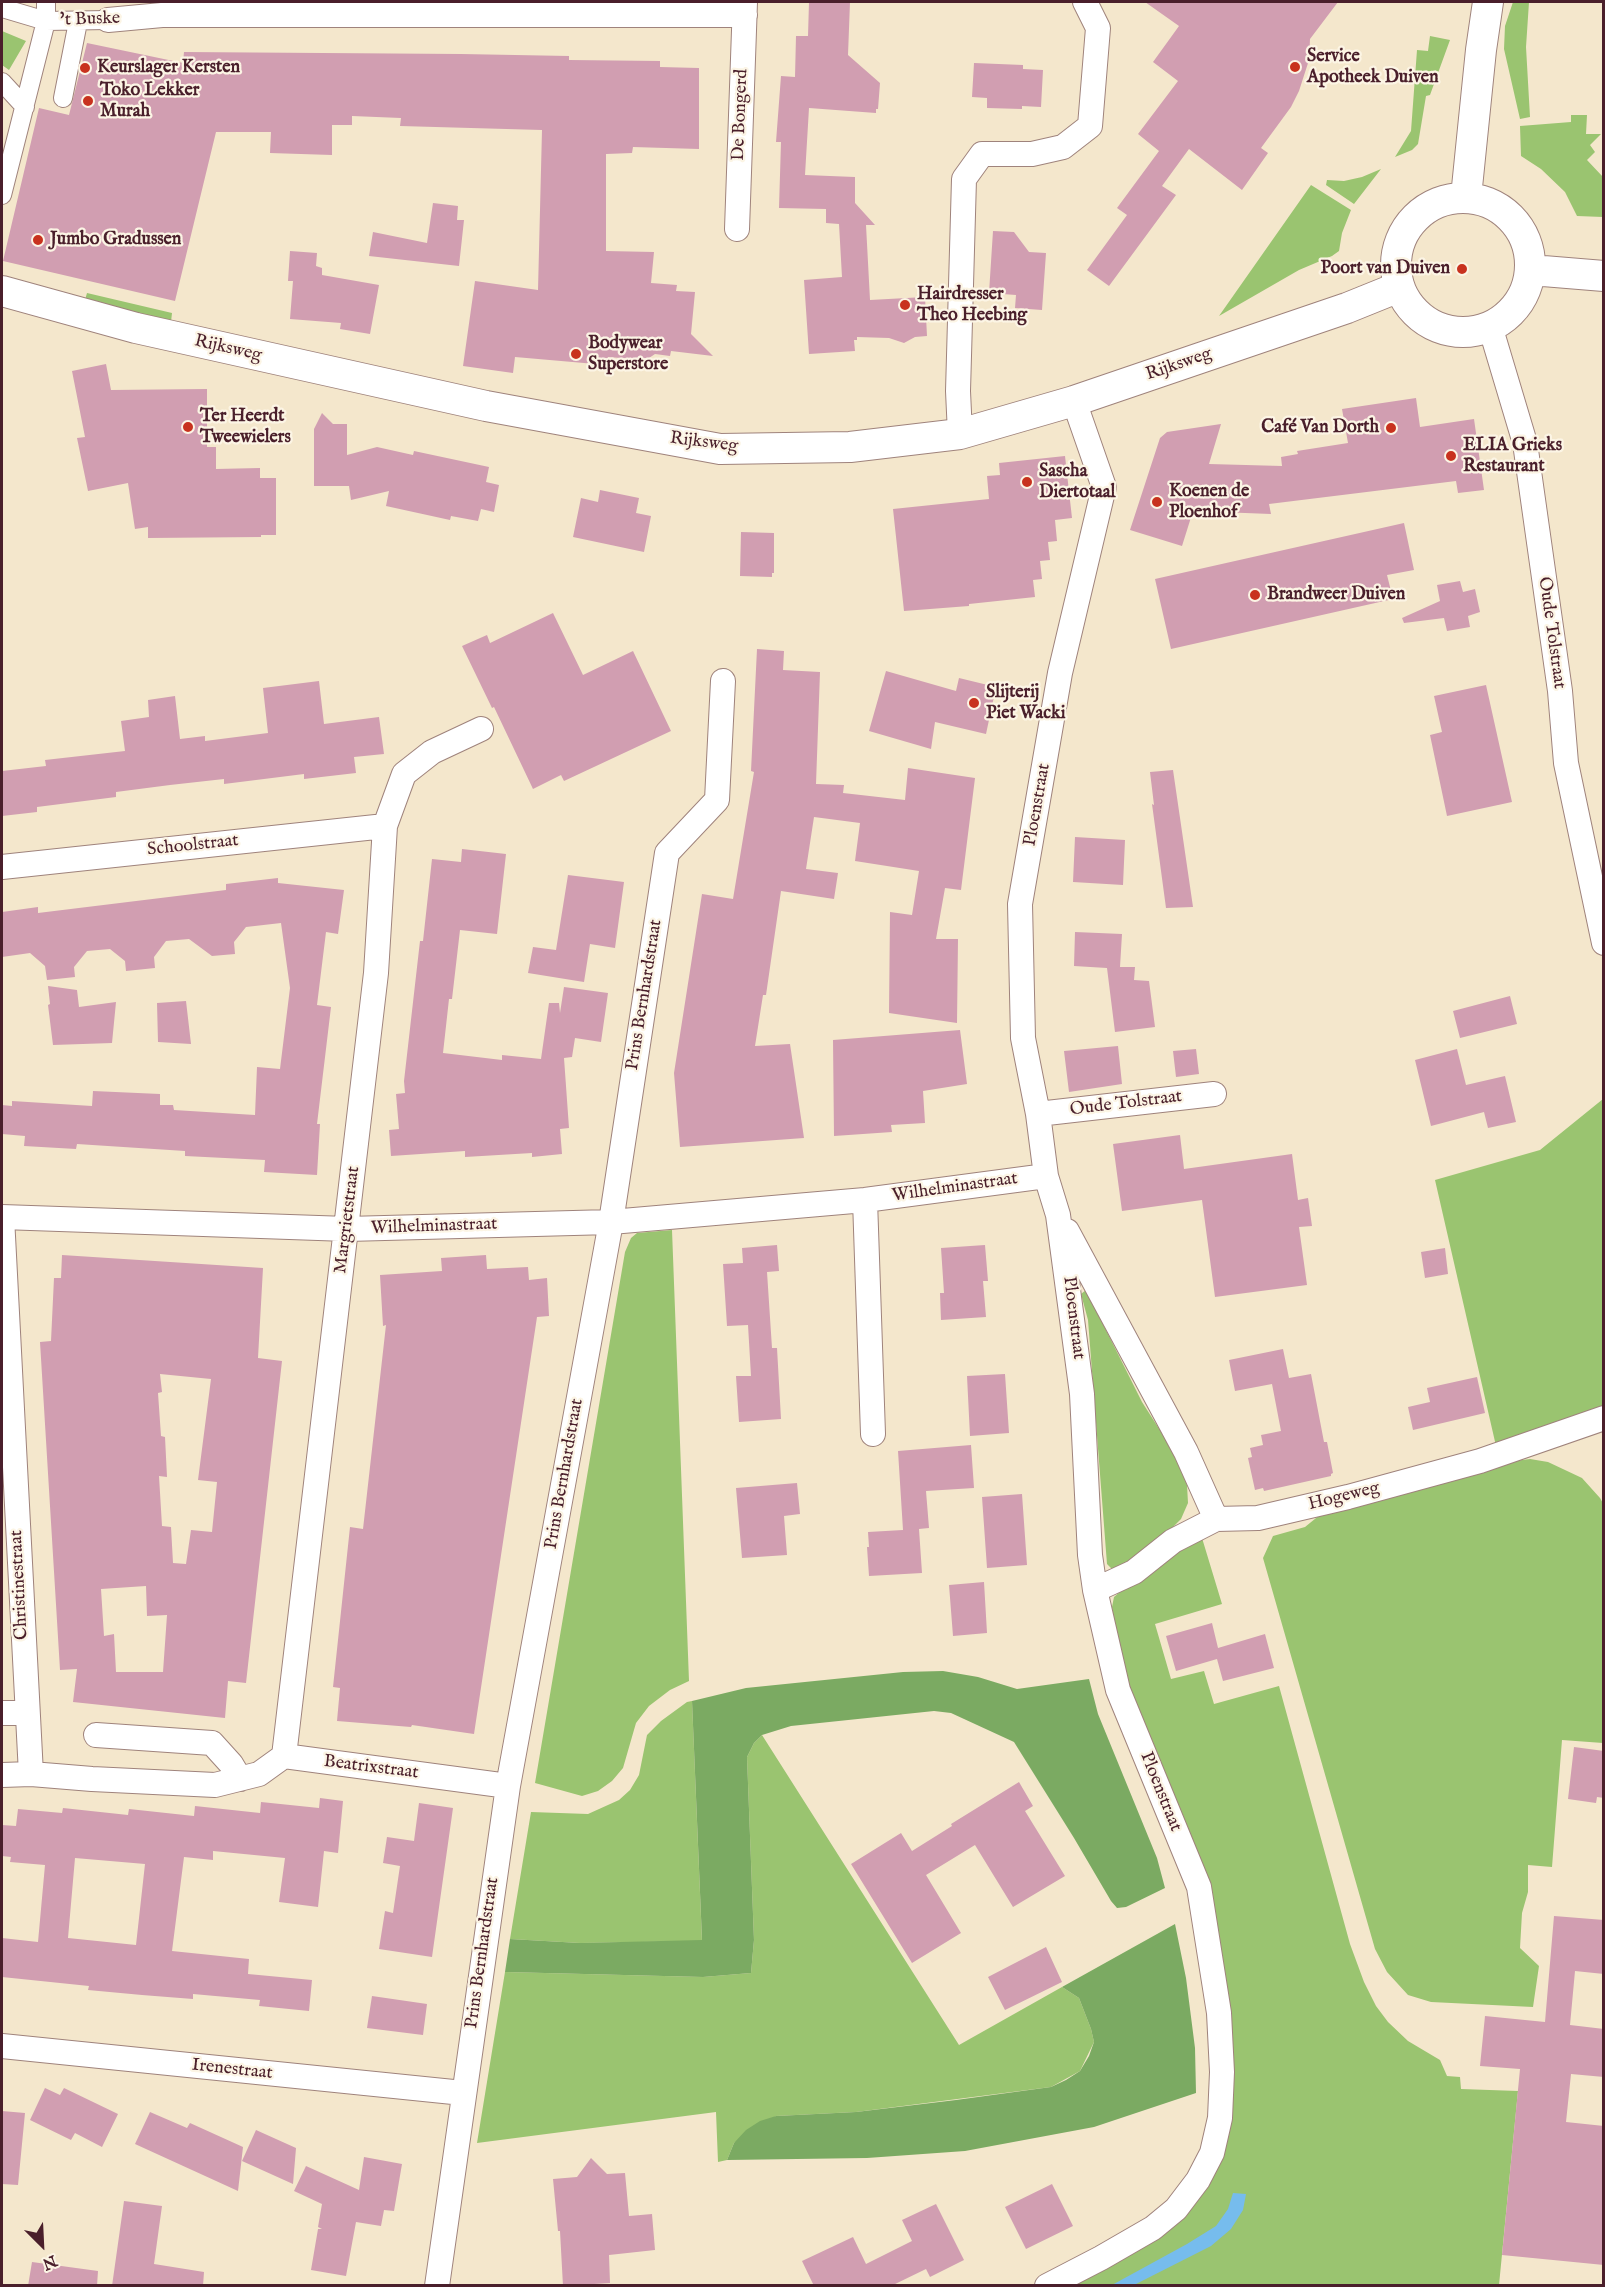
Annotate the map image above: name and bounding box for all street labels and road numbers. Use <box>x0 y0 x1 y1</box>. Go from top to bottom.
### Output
street label: 't Buske <box>59 8 121 32</box>
street label: De Bongerd <box>729 69 753 161</box>
street label: Rijksweg <box>192 331 264 367</box>
street label: Rijksweg <box>1143 344 1215 386</box>
street label: Rijksweg <box>669 428 739 458</box>
street label: Oude Tolstraat <box>1532 576 1570 690</box>
street label: Ploenstraat <box>1020 762 1056 848</box>
street label: Schoolstraat <box>146 830 240 862</box>
street label: Prins Bernhardstraat <box>622 918 668 1072</box>
street label: Oude Tolstraat <box>1069 1086 1183 1122</box>
street label: Margrietstraat <box>331 1165 365 1275</box>
street label: Wilhelminastraat <box>891 1168 1019 1208</box>
street label: Wilhelminastraat <box>370 1214 498 1240</box>
street label: Ploenstraat <box>1057 1275 1089 1361</box>
street label: Prins Bernhardstraat <box>541 1397 589 1551</box>
street label: Hogeweg <box>1306 1478 1382 1516</box>
street label: Christinestraat <box>6 1530 34 1640</box>
street label: Ploenstraat <box>1134 1749 1186 1835</box>
street label: Beatrixstraat <box>322 1751 420 1785</box>
street label: Prins Bernhardstraat <box>462 1876 504 2030</box>
street label: Irenestraat <box>190 2055 274 2085</box>

